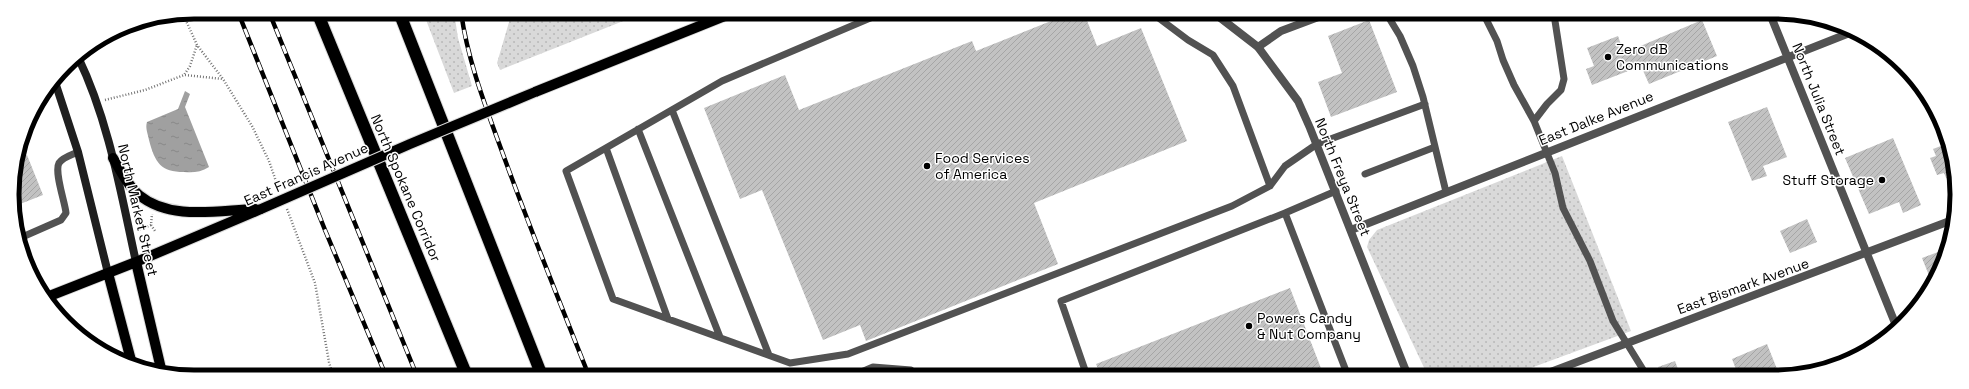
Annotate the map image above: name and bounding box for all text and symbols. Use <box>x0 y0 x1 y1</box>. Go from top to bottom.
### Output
place label: Zero dB Communications <box>1616 40 1729 74</box>
street label: North Julia Street <box>1788 40 1850 158</box>
marker: Zero dB Communications <box>1603 52 1613 62</box>
street label: East Dalke Avenue <box>1536 87 1656 149</box>
street label: North Spokane Corridor <box>367 112 445 264</box>
street label: North Freya Street <box>1311 115 1375 239</box>
street label: East Francis Avenue <box>241 138 371 210</box>
street label: North Market Street <box>114 142 162 278</box>
place label: Food Services of America <box>935 149 1030 183</box>
marker: Food Services of America <box>922 161 932 171</box>
place label: Stuff Storage <box>1783 171 1874 189</box>
marker: Stuff Storage <box>1877 175 1887 185</box>
street label: East Bismark Avenue <box>1675 254 1811 318</box>
place label: Powers Candy & Nut Company <box>1257 309 1361 343</box>
marker: Powers Candy & Nut Company <box>1244 321 1254 331</box>

